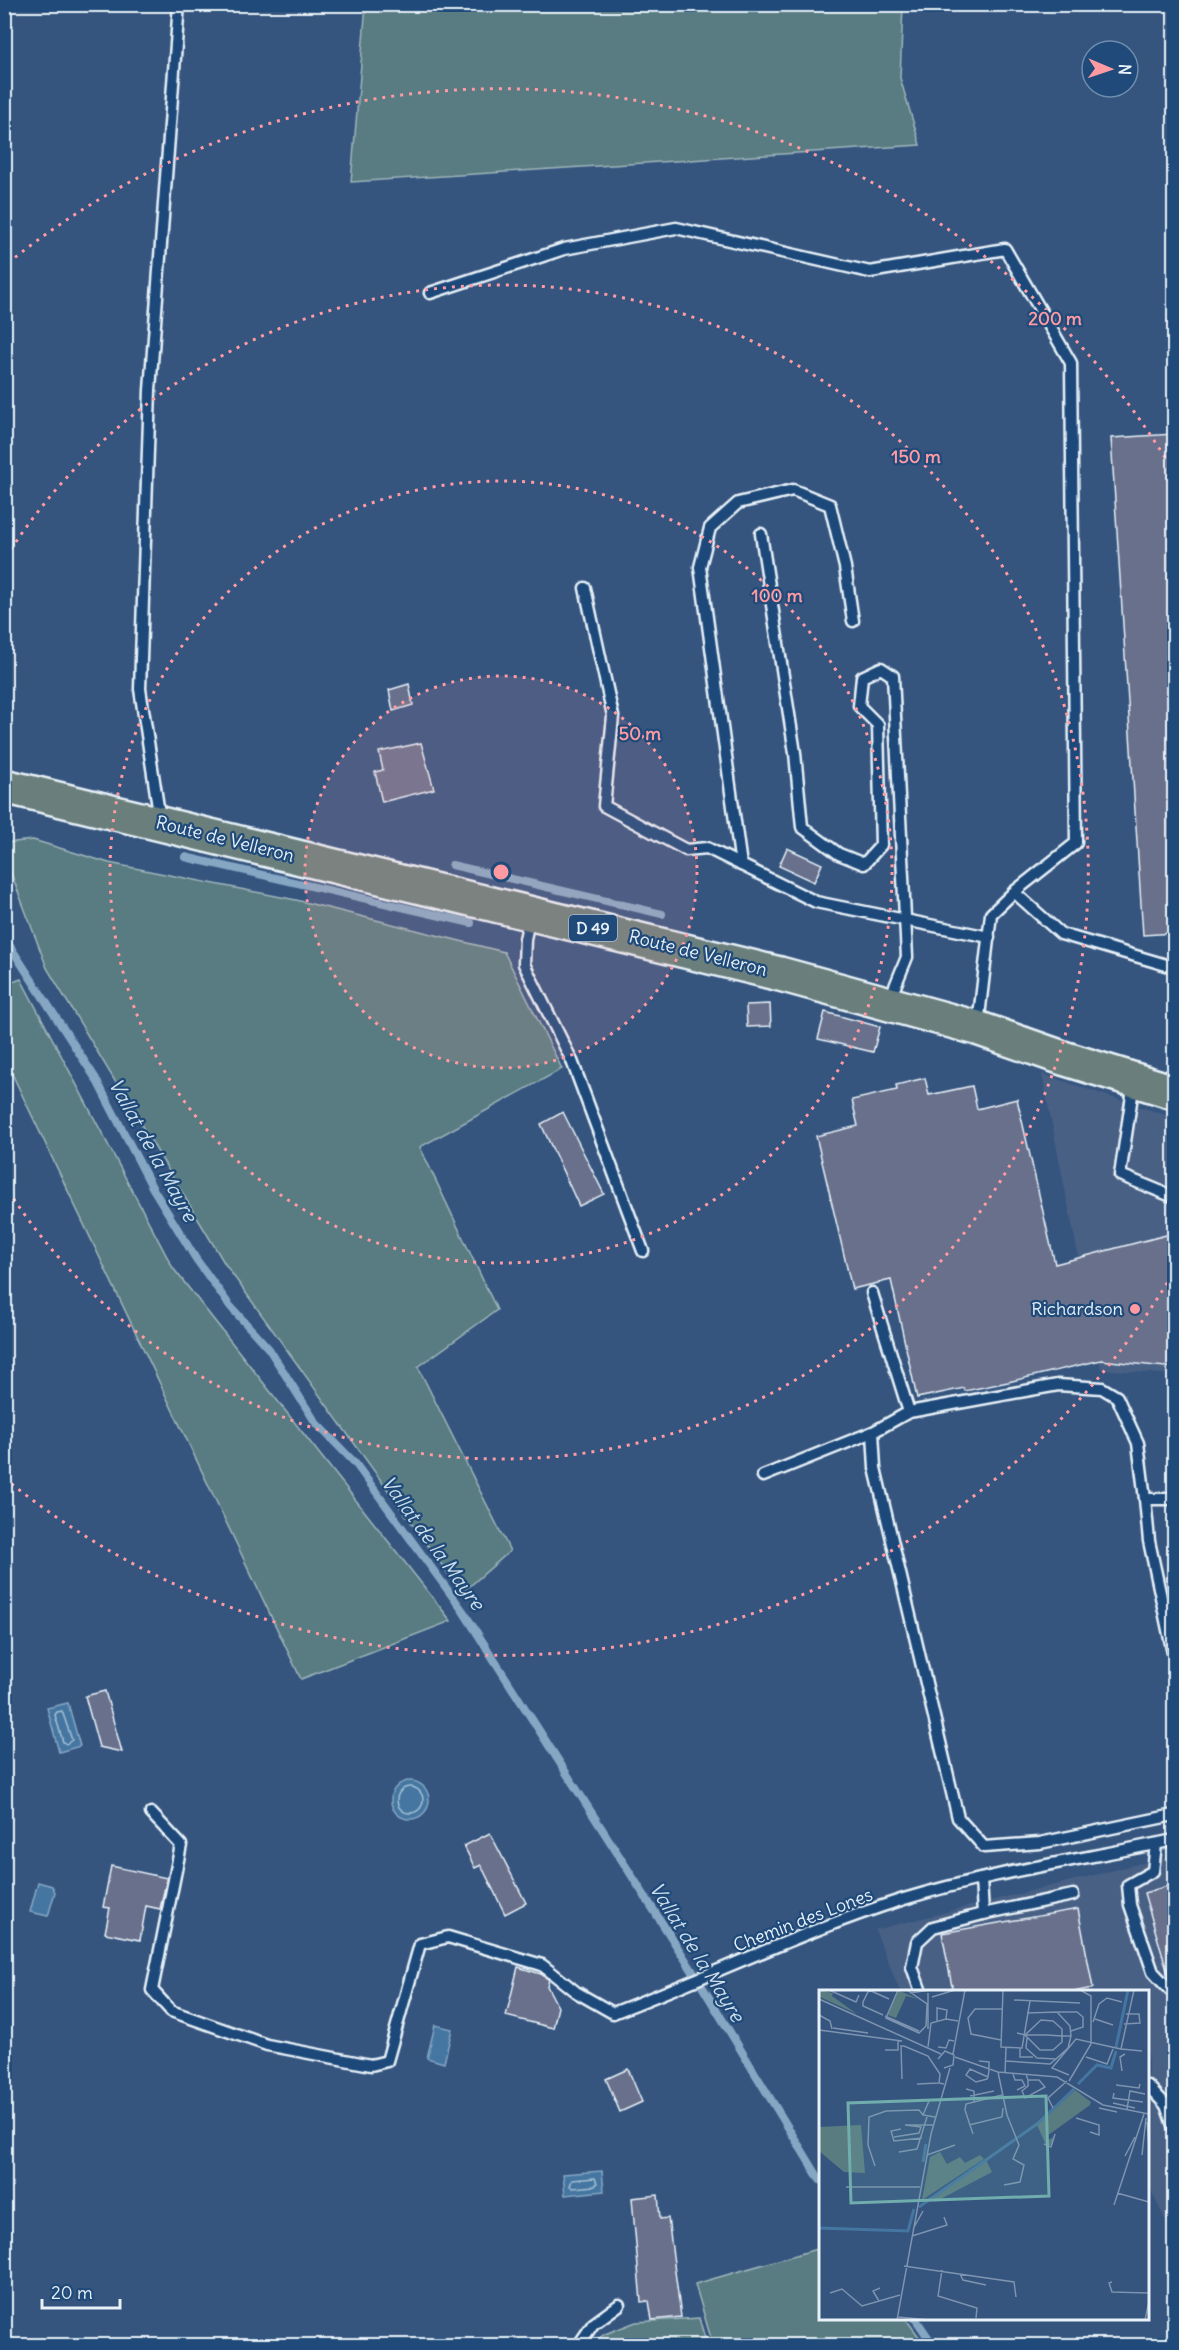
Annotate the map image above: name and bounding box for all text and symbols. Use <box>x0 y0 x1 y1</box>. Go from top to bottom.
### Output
north arrow <box>1080 39 1140 99</box>
text: N <box>1115 64 1135 75</box>
text: 200 m <box>1028 307 1082 330</box>
text: 150 m <box>891 445 941 468</box>
text: 100 m <box>752 584 803 607</box>
text: 50 m <box>619 722 661 745</box>
street label: Route de Velleron <box>153 810 297 867</box>
centre of rings <box>491 862 511 882</box>
road number: D 49 <box>569 915 617 941</box>
street label: Route de Velleron <box>626 924 770 981</box>
water label: Vallat de la Mayre <box>104 1074 204 1227</box>
place label: Richardson <box>1031 1297 1123 1320</box>
marker: Richardson <box>1128 1302 1142 1316</box>
water label: Vallat de la Mayre <box>376 1471 491 1616</box>
water label: Vallat de la Mayre <box>644 1877 751 2027</box>
street label: Chemin des Lones <box>730 1882 876 1957</box>
inset map <box>819 1990 1149 2320</box>
scale bar <box>42 2272 120 2310</box>
text: 20 m <box>51 2281 93 2304</box>

